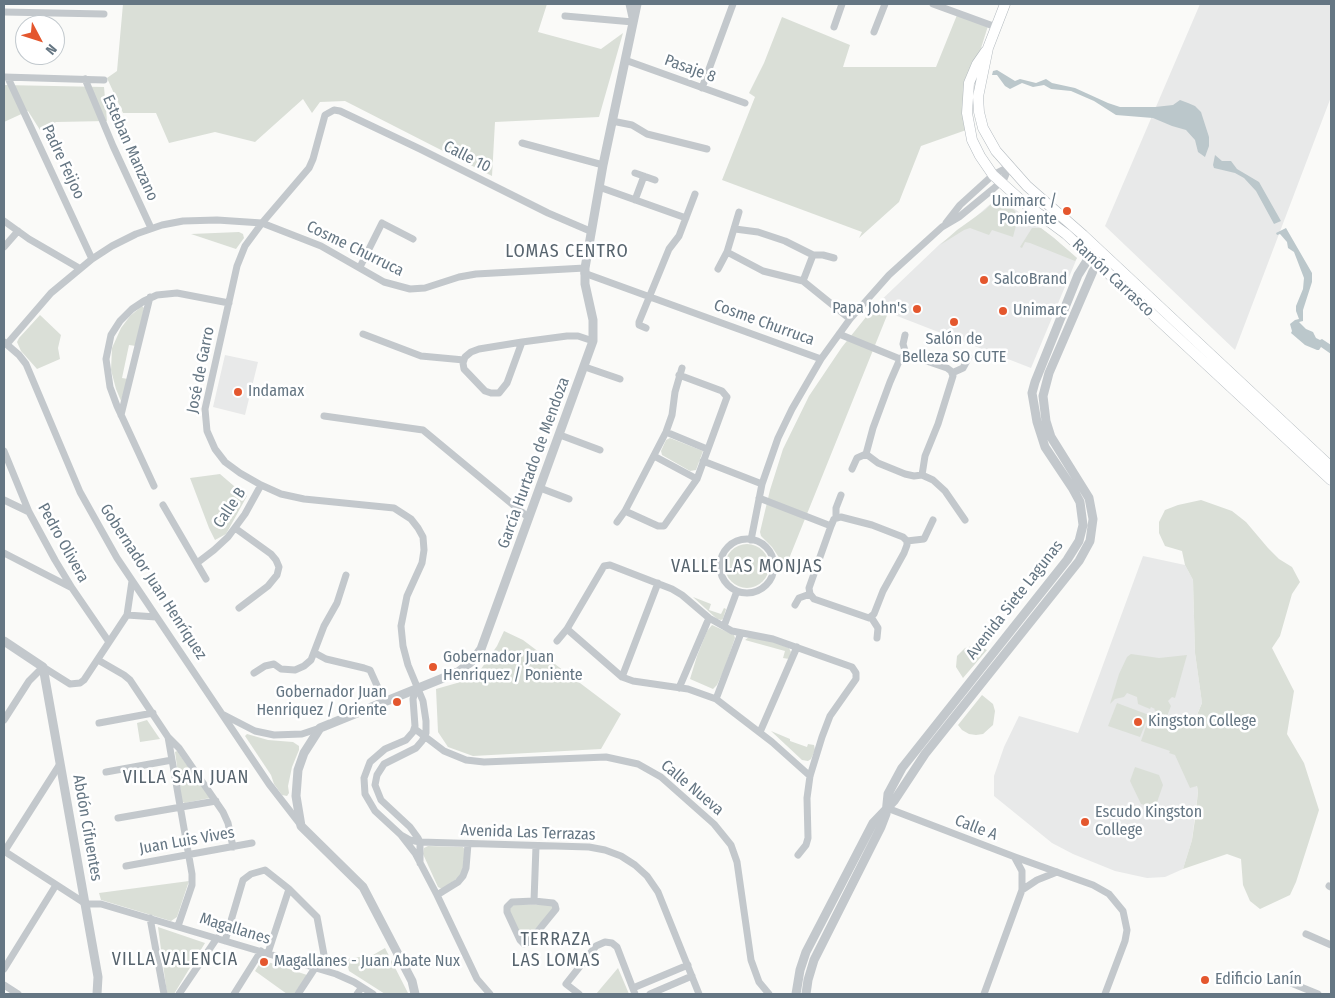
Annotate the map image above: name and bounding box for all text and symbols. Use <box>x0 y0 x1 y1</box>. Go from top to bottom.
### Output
north arrow <box>15 15 65 65</box>
text: N <box>42 41 60 58</box>
street label: Pasaje 8 <box>662 51 718 87</box>
street label: Esteban Manzano <box>98 92 162 204</box>
street label: Padre Feijoo <box>37 122 89 202</box>
street label: Calle 10 <box>440 137 494 177</box>
place label: Unimarc / Poniente <box>992 192 1057 230</box>
marker: Unimarc / Poniente <box>1061 205 1073 217</box>
street label: Cosme Churruca <box>303 217 407 281</box>
street label: Ramón Carrasco <box>1068 235 1158 321</box>
district label: LOMAS CENTRO <box>504 241 630 263</box>
place label: SalcoBrand <box>994 270 1067 290</box>
marker: SalcoBrand <box>978 274 990 286</box>
street label: Cosme Churruca <box>711 296 817 350</box>
place label: Papa John's <box>832 299 907 319</box>
place label: Unimarc <box>1013 301 1067 321</box>
marker: Papa John's <box>911 303 923 315</box>
marker: Unimarc <box>997 305 1009 317</box>
marker: Salón de Belleza SO CUTE <box>948 316 960 328</box>
street label: José de Garro <box>183 325 219 415</box>
place label: Salón de Belleza SO CUTE <box>902 330 1006 368</box>
street label: García Hurtado de Mendoza <box>494 375 574 551</box>
place label: Indamax <box>248 382 304 402</box>
marker: Indamax <box>232 386 244 398</box>
street label: Calle B <box>210 484 250 532</box>
street label: Pedro Olivera <box>33 500 93 586</box>
street label: Gobernador Juan Henríquez <box>95 501 211 663</box>
street label: Avenida Siete Lagunas <box>963 537 1067 663</box>
district label: VALLE LAS MONJAS <box>669 556 825 578</box>
place label: Gobernador Juan Henriquez / Poniente <box>443 648 583 686</box>
marker: Gobernador Juan Henriquez / Poniente <box>427 661 439 673</box>
place label: Gobernador Juan Henriquez / Oriente <box>256 683 387 721</box>
marker: Gobernador Juan Henriquez / Oriente <box>391 696 403 708</box>
place label: Kingston College <box>1148 712 1256 732</box>
marker: Kingston College <box>1132 716 1144 728</box>
street label: Calle Nueva <box>657 756 727 820</box>
district label: VILLA SAN JUAN <box>121 767 251 789</box>
street label: Abdón Cifuentes <box>68 773 106 883</box>
place label: Escudo Kingston College <box>1095 803 1202 841</box>
street label: Calle A <box>952 811 1000 845</box>
marker: Escudo Kingston College <box>1079 816 1091 828</box>
street label: Avenida Las Terrazas <box>460 821 596 845</box>
street label: Juan Luis Vives <box>138 823 236 859</box>
street label: Magallanes <box>197 909 273 949</box>
district label: TERRAZA LAS LOMAS <box>510 929 602 972</box>
district label: VILLA VALENCIA <box>110 949 240 971</box>
place label: Magallanes - Juan Abate Nux <box>274 952 460 972</box>
marker: Magallanes - Juan Abate Nux <box>258 956 270 968</box>
place label: Edificio Lanín <box>1215 970 1302 990</box>
marker: Edificio Lanín <box>1199 974 1211 986</box>

